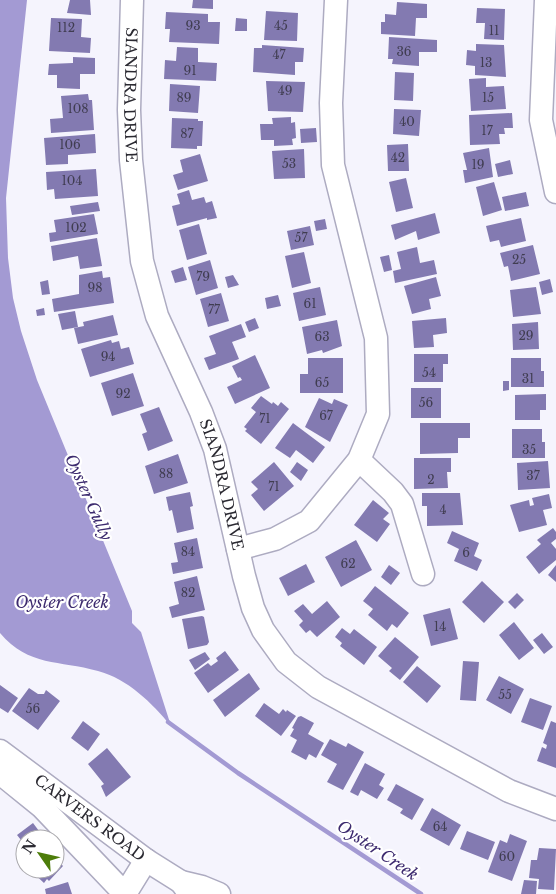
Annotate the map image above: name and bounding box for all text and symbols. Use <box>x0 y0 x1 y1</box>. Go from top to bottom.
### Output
house number: 93 <box>185 18 201 33</box>
house number: 45 <box>274 18 288 33</box>
house number: 112 <box>57 20 75 35</box>
house number: 11 <box>489 23 499 38</box>
street label: SIANDRA DRIVE <box>120 27 141 163</box>
house number: 36 <box>396 44 412 59</box>
house number: 47 <box>272 47 286 62</box>
house number: 13 <box>480 55 492 70</box>
house number: 91 <box>183 63 197 78</box>
house number: 49 <box>278 83 292 98</box>
house number: 89 <box>177 90 192 105</box>
house number: 15 <box>482 90 494 105</box>
house number: 108 <box>67 101 89 116</box>
house number: 40 <box>399 114 415 129</box>
house number: 17 <box>481 123 494 138</box>
house number: 87 <box>180 126 195 141</box>
house number: 106 <box>59 137 81 152</box>
house number: 42 <box>391 150 405 165</box>
house number: 53 <box>282 156 296 171</box>
house number: 19 <box>471 157 485 172</box>
house number: 104 <box>62 173 82 188</box>
house number: 102 <box>65 220 87 235</box>
house number: 57 <box>295 230 308 245</box>
house number: 25 <box>512 252 526 267</box>
house number: 79 <box>196 269 210 284</box>
house number: 98 <box>88 280 103 295</box>
house number: 61 <box>303 296 317 311</box>
house number: 77 <box>208 302 221 317</box>
house number: 29 <box>518 328 534 343</box>
house number: 63 <box>314 329 330 344</box>
house number: 94 <box>101 349 115 364</box>
house number: 54 <box>422 365 436 380</box>
house number: 31 <box>522 371 534 386</box>
house number: 65 <box>315 375 329 390</box>
house number: 92 <box>115 386 131 401</box>
house number: 56 <box>419 395 434 410</box>
house number: 67 <box>319 408 334 423</box>
house number: 71 <box>259 411 271 426</box>
street label: SIANDRA DRIVE <box>195 416 248 552</box>
house number: 35 <box>522 442 536 457</box>
water label: Oyster Gully <box>61 451 117 544</box>
house number: 88 <box>159 466 173 481</box>
house number: 37 <box>526 468 541 483</box>
house number: 2 <box>427 472 435 487</box>
house number: 71 <box>268 479 280 494</box>
house number: 4 <box>439 502 447 517</box>
house number: 84 <box>181 544 195 559</box>
house number: 6 <box>462 545 470 560</box>
house number: 62 <box>340 556 356 571</box>
house number: 82 <box>181 585 195 600</box>
water label: Oyster Creek <box>15 592 109 612</box>
house number: 14 <box>434 619 446 634</box>
house number: 55 <box>498 687 512 702</box>
house number: 56 <box>26 701 41 716</box>
street label: CARVERS ROAD <box>31 770 149 865</box>
water label: Oyster Creek <box>334 816 422 884</box>
house number: 64 <box>433 819 447 834</box>
north arrow <box>15 829 65 879</box>
text: N <box>18 836 40 857</box>
house number: 60 <box>499 849 515 864</box>

